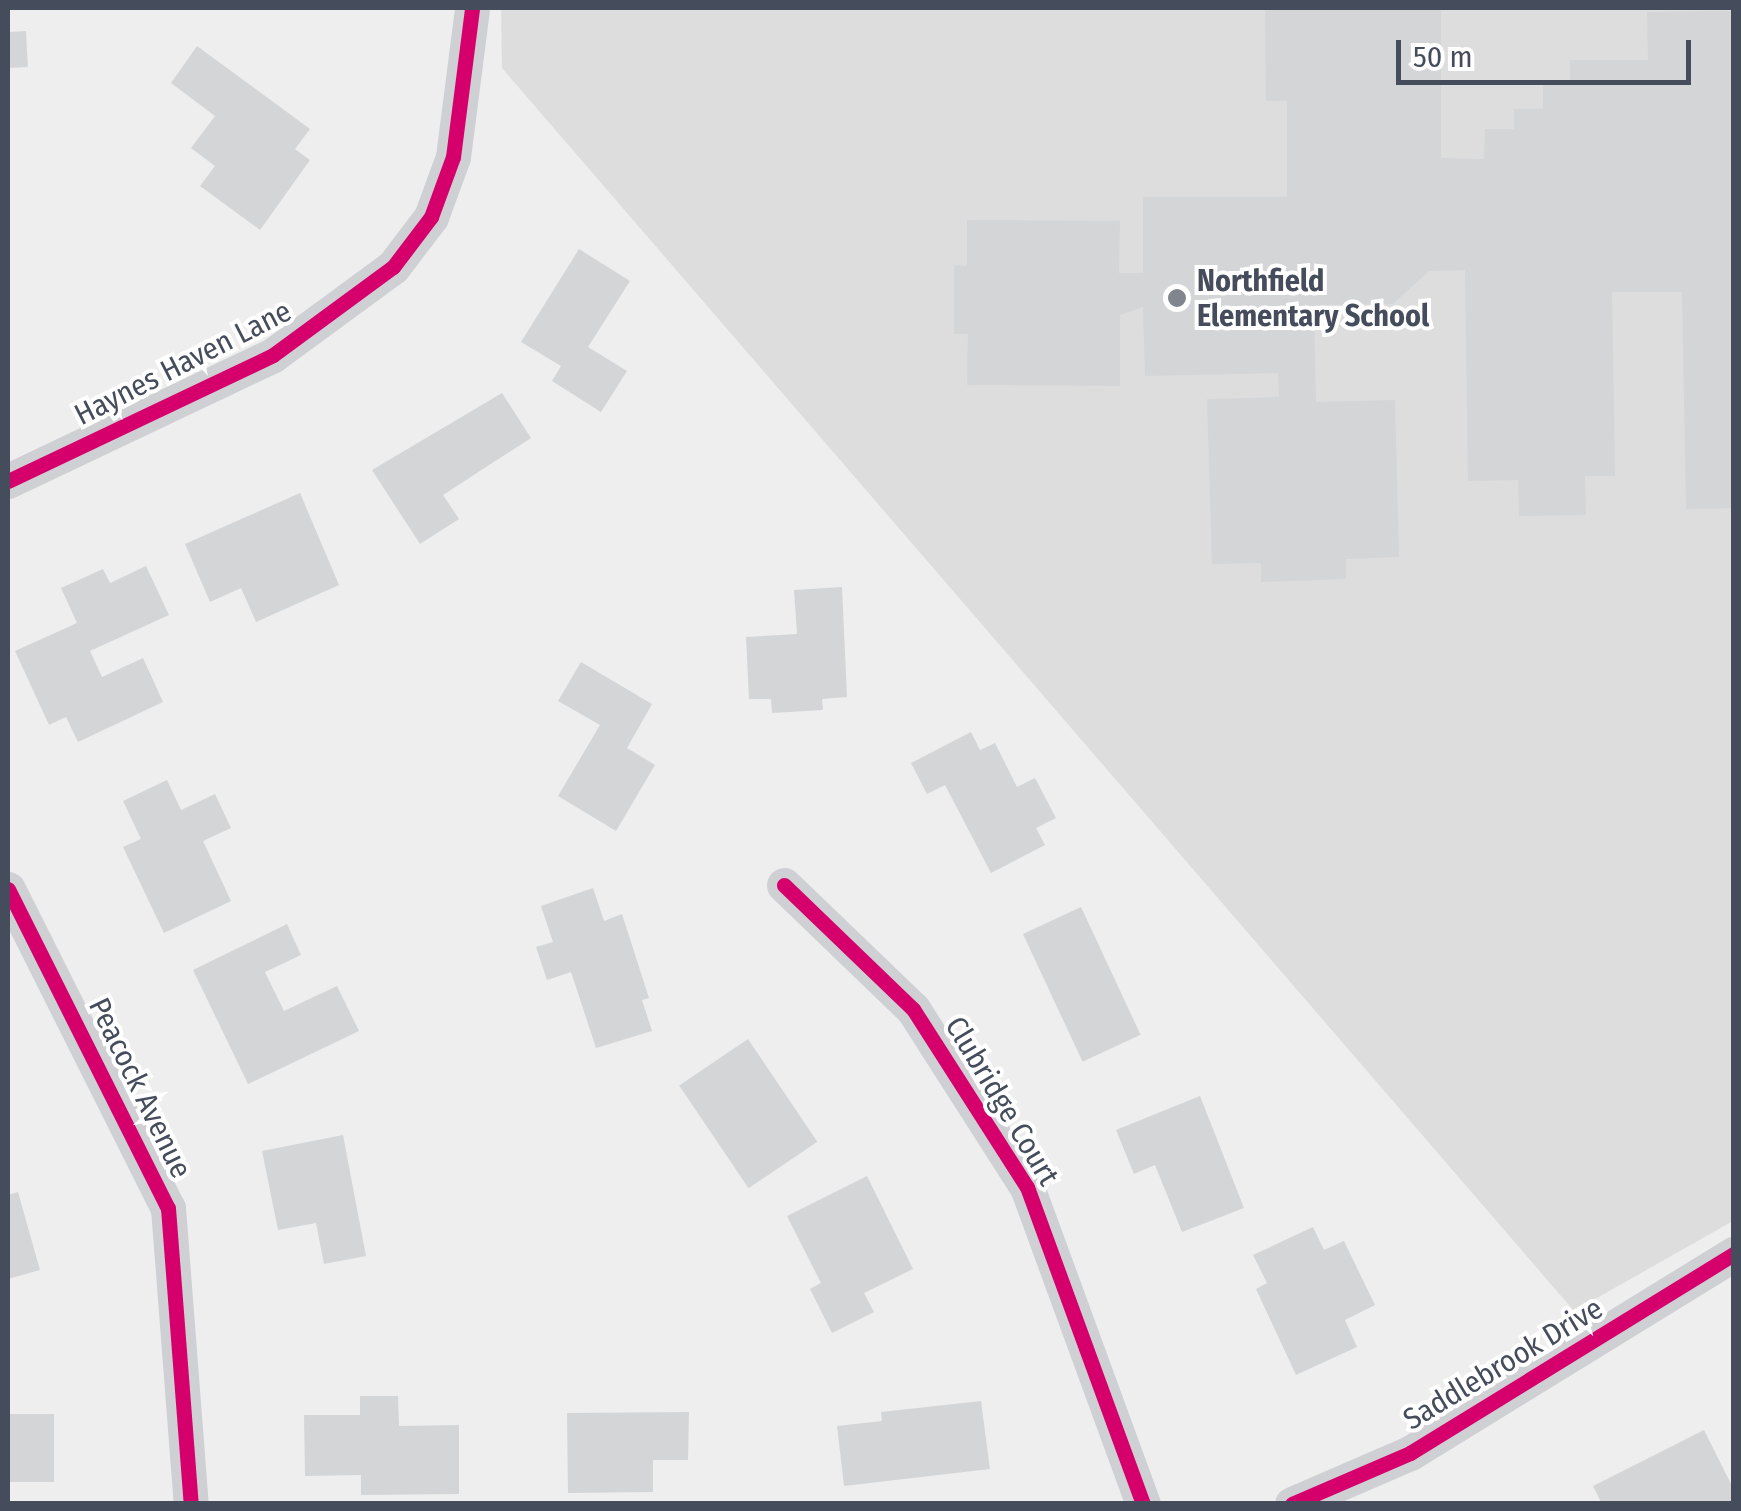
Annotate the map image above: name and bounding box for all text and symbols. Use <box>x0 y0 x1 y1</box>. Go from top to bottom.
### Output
scale bar <box>1401 20 1696 82</box>
text: 50 m <box>1413 39 1473 75</box>
place label: Northfield Elementary School <box>1197 263 1429 334</box>
marker: Northfield Elementary School <box>1166 287 1188 309</box>
street label: Haynes Haven Lane <box>69 293 297 433</box>
street label: Peacock Avenue <box>81 992 199 1184</box>
street label: Clubridge Court <box>938 1010 1066 1192</box>
street label: Saddlebrook Drive <box>1397 1290 1609 1438</box>

